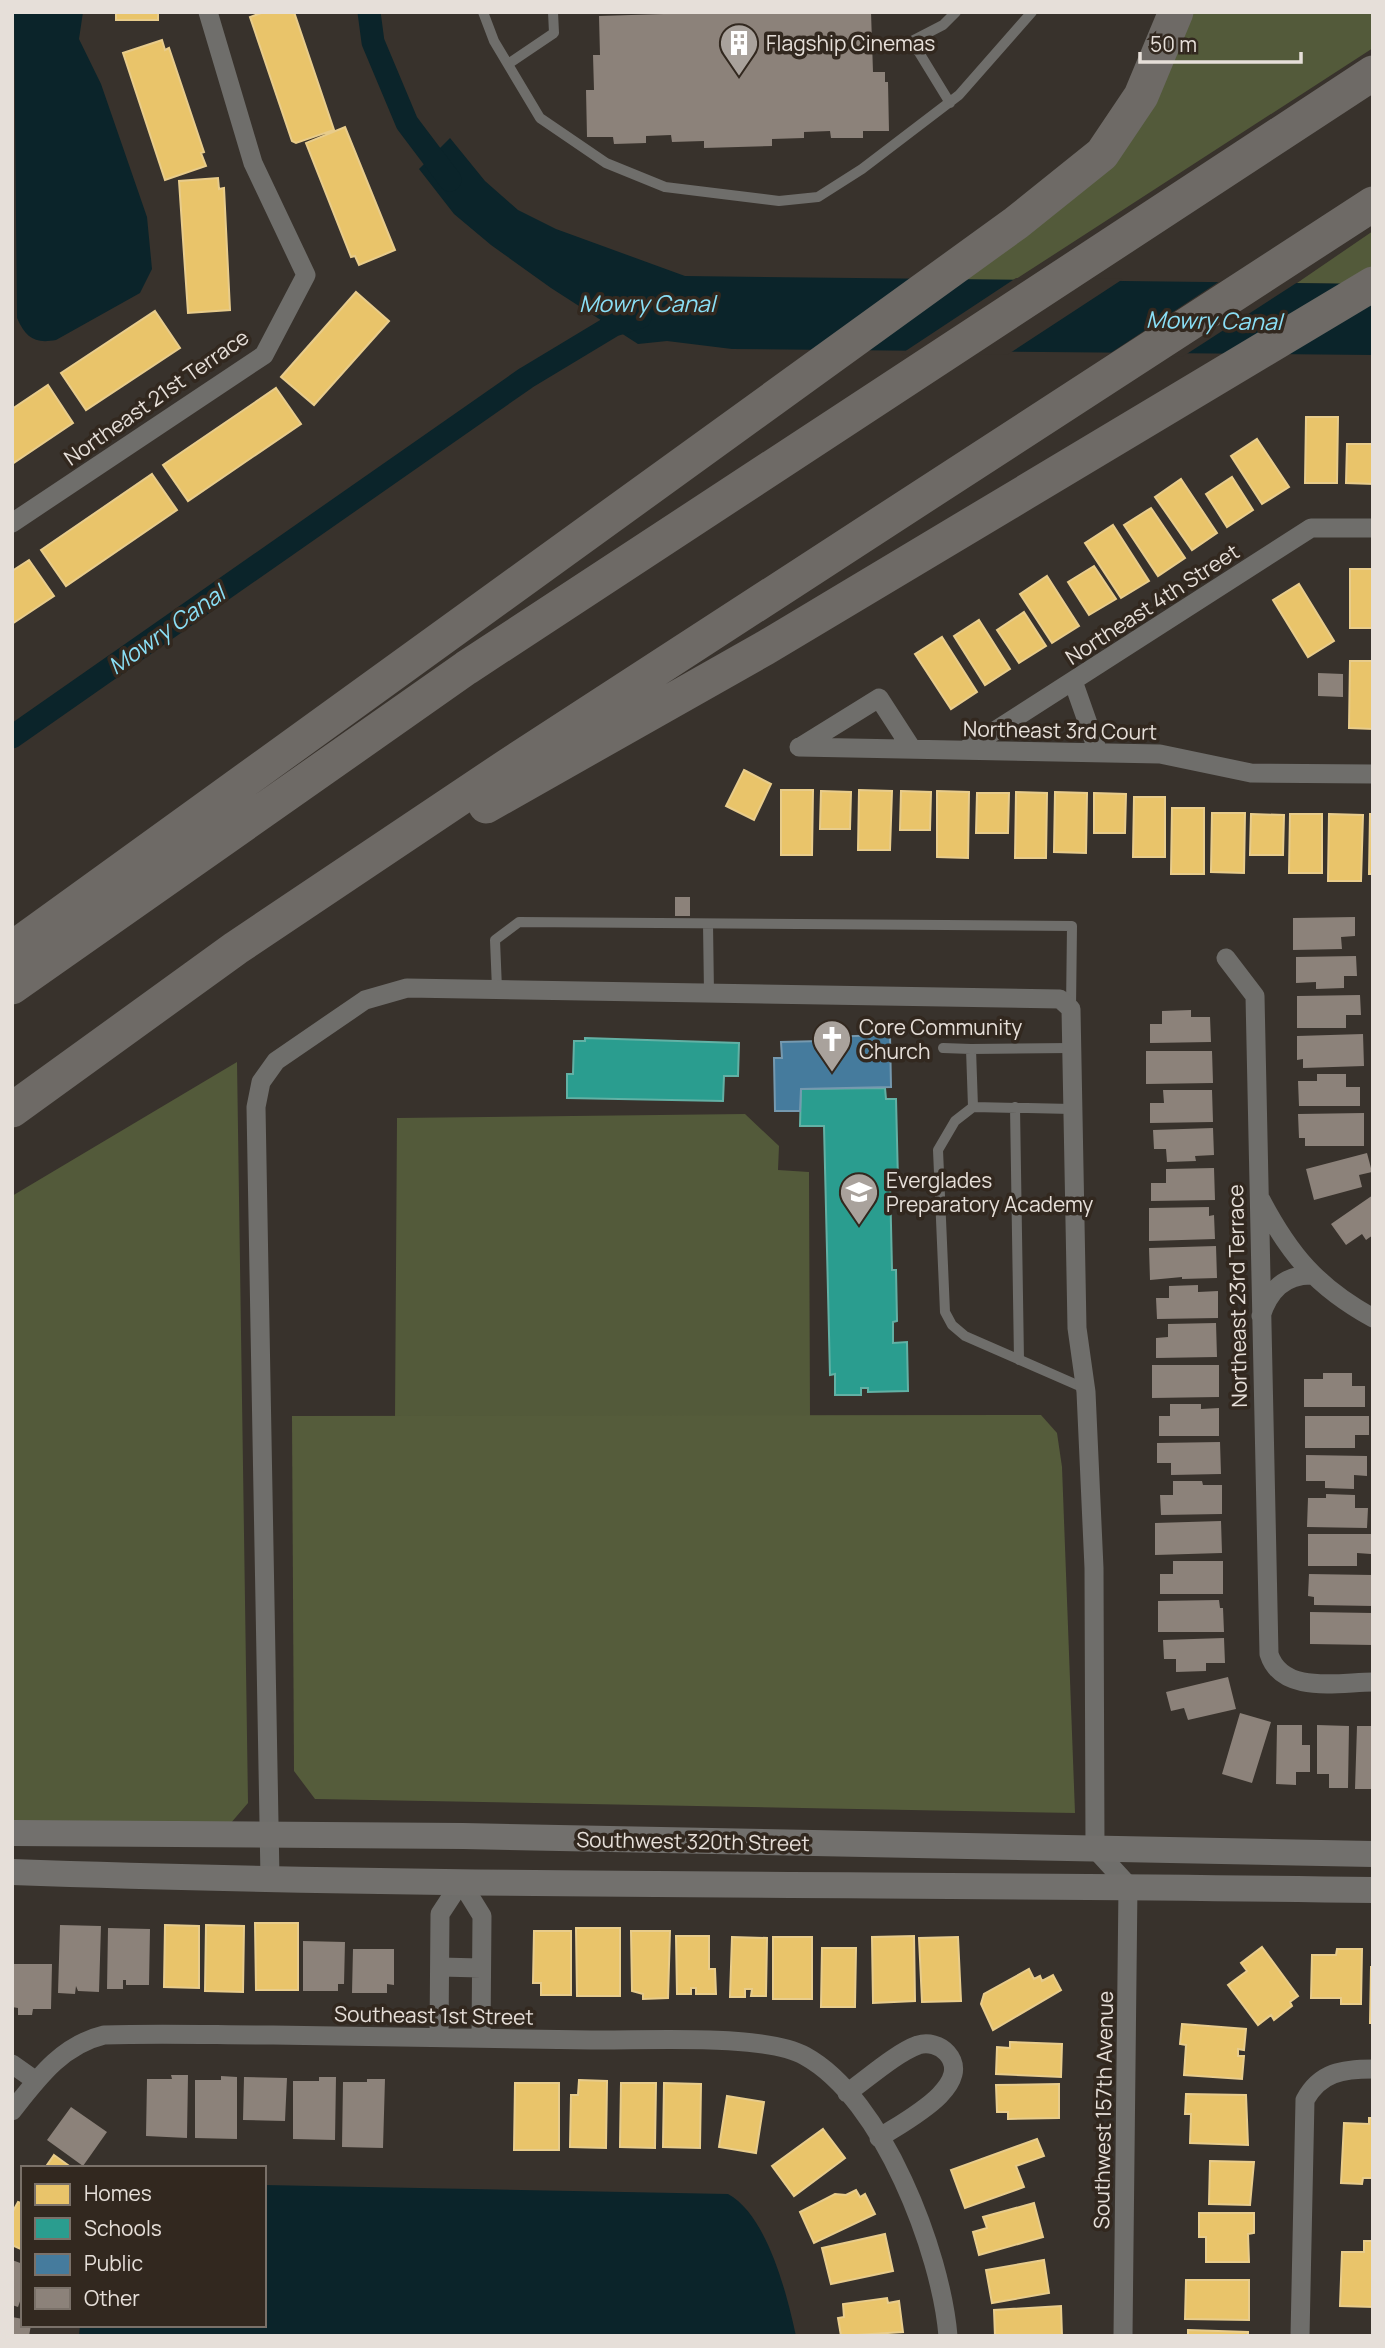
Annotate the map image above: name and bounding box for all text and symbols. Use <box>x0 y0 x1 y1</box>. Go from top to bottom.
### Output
scale bar <box>1140 21 1301 65</box>
building icon: Flagship Cinemas <box>718 22 760 77</box>
place label: Flagship Cinemas <box>766 29 935 57</box>
text: 50 m <box>1150 30 1197 58</box>
water label: Mowry Canal <box>579 287 718 319</box>
water label: Mowry Canal <box>1146 303 1285 337</box>
street label: Northeast 21st Terrace <box>58 323 254 471</box>
street label: Northeast 4th Street <box>1060 537 1244 671</box>
water label: Mowry Canal <box>101 575 233 681</box>
street label: Northeast 3rd Court <box>963 714 1157 746</box>
place label: Core Community Church <box>859 1013 1022 1065</box>
church icon: Core Community Church <box>811 1018 853 1073</box>
place label: Everglades Preparatory Academy <box>886 1166 1093 1218</box>
school or university icon: Everglades Preparatory Academy <box>838 1171 880 1226</box>
street label: Northeast 23rd Terrace <box>1221 1184 1253 1408</box>
street label: Southwest 320th Street <box>576 1825 810 1857</box>
street label: Southwest 157th Avenue <box>1087 1991 1119 2229</box>
street label: Southeast 1st Street <box>334 1999 534 2031</box>
legend <box>21 2166 266 2327</box>
text: Homes <box>84 2179 152 2207</box>
text: Schools <box>84 2214 162 2242</box>
text: Public <box>84 2249 143 2277</box>
text: Other <box>84 2284 140 2312</box>

